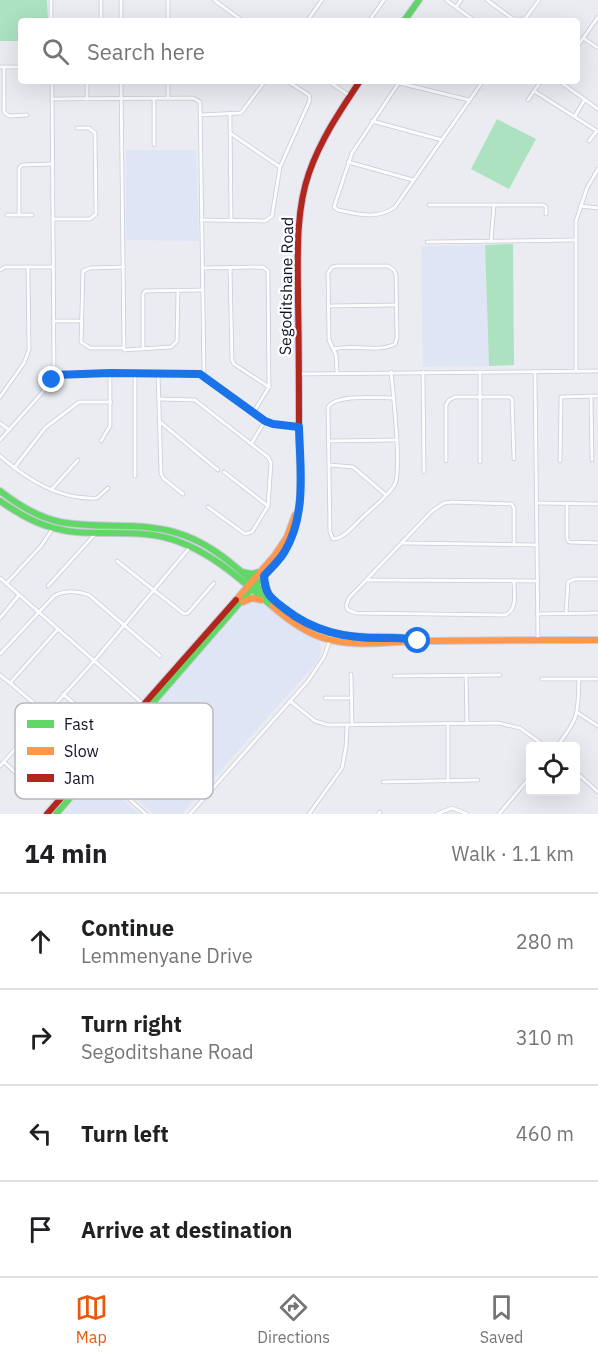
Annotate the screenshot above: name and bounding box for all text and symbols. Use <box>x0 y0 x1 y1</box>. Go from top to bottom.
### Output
search box <box>18 18 580 84</box>
icon: search <box>39 35 72 68</box>
text: Search here <box>87 37 205 66</box>
street label: Segoditshane Road <box>275 217 297 355</box>
route end <box>38 366 64 392</box>
route start <box>404 627 430 653</box>
legend <box>15 703 213 799</box>
text: Fast <box>64 714 94 734</box>
text: Slow <box>64 741 99 761</box>
map controls <box>526 742 580 796</box>
button: locate <box>526 742 580 796</box>
text: Jam <box>64 768 95 788</box>
text: 14 min <box>24 836 108 870</box>
text: Walk · 1.1 km <box>452 840 574 867</box>
text: Continue <box>81 913 174 942</box>
icon: ahead <box>24 925 57 958</box>
text: 280 m <box>516 928 574 955</box>
text: Lemmenyane Drive <box>81 942 253 969</box>
text: Turn right <box>81 1009 182 1038</box>
icon: right <box>24 1021 57 1054</box>
text: 310 m <box>516 1024 574 1051</box>
text: Segoditshane Road <box>81 1038 254 1065</box>
icon: left <box>24 1117 57 1150</box>
text: Turn left <box>81 1119 169 1148</box>
text: 460 m <box>516 1120 574 1147</box>
icon: arrive <box>24 1213 57 1246</box>
text: Arrive at destination <box>81 1215 292 1244</box>
tab: Map <box>75 1291 108 1347</box>
tab: Directions <box>257 1291 330 1347</box>
tab: Saved <box>480 1291 523 1347</box>

